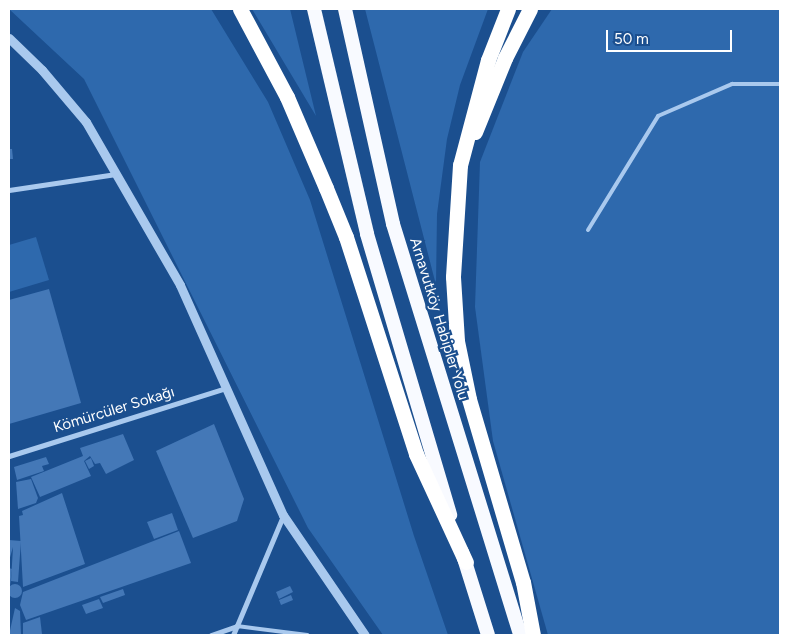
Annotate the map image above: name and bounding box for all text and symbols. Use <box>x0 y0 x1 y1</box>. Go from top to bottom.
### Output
scale bar <box>609 20 735 52</box>
text: 50 m <box>614 30 649 48</box>
street label: Arnavutköy Habipler Yolu <box>406 236 472 402</box>
street label: Kömürcüler Sokağı <box>51 383 177 437</box>

